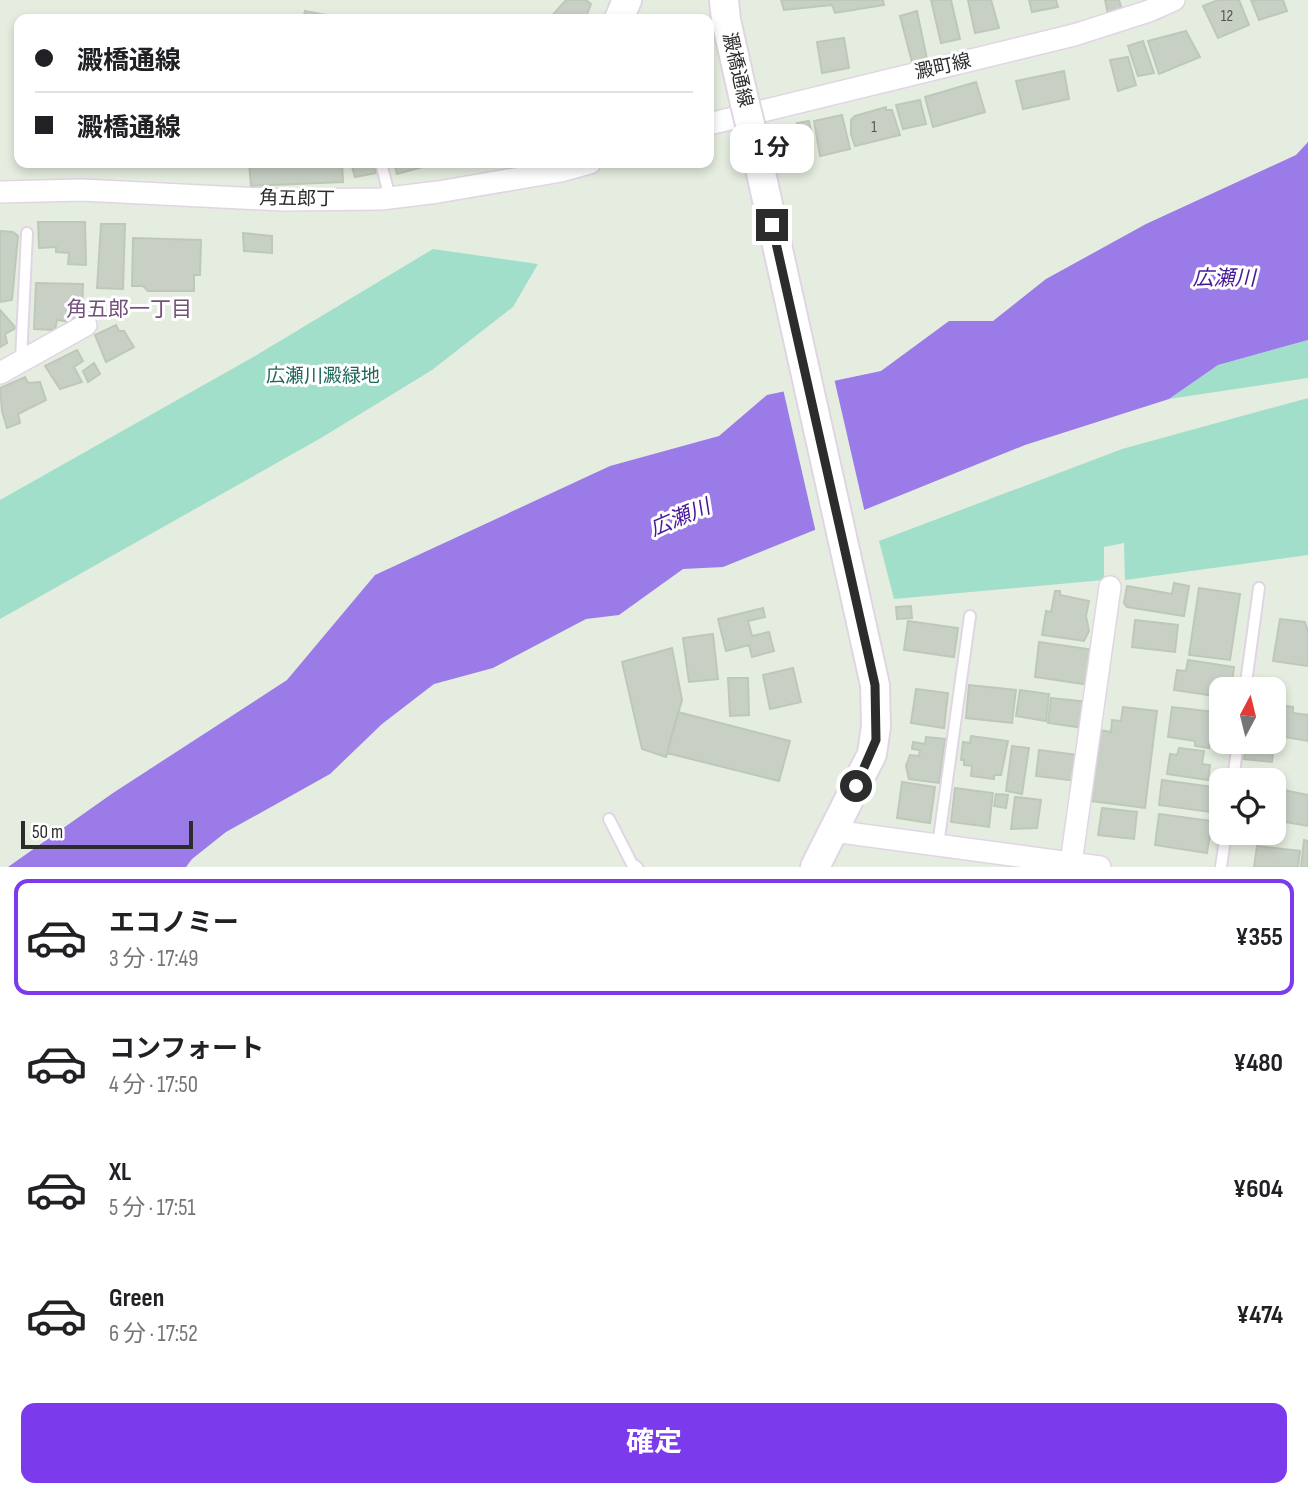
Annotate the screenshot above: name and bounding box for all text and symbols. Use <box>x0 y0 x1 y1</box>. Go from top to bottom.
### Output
house number: 12 <box>1221 7 1233 26</box>
street label: 澱橋通線 <box>717 30 757 110</box>
text: 澱橋通線 <box>77 46 181 77</box>
street label: 澱町線 <box>913 49 973 85</box>
text: 澱橋通線 <box>77 113 181 144</box>
house number: 1 <box>871 118 877 137</box>
callout: 1 分 <box>730 124 814 173</box>
text: 1 分 <box>754 134 790 162</box>
street label: 角五郎丁 <box>259 187 335 211</box>
route end <box>756 209 788 241</box>
water label: 広瀬川 <box>1193 266 1257 291</box>
district label: 角五郎一丁目 <box>66 297 192 322</box>
park label: 広瀬川澱緑地 <box>266 365 380 388</box>
water label: 広瀬川 <box>646 493 716 542</box>
north arrow <box>1209 677 1286 754</box>
map controls <box>1209 677 1286 845</box>
button: locate <box>1209 768 1286 845</box>
route start <box>840 770 872 802</box>
scale bar <box>21 818 192 850</box>
text: 50 m <box>32 821 63 844</box>
icon: car <box>25 906 88 969</box>
text: エコノミー <box>109 908 239 939</box>
text: ¥355 <box>1235 922 1283 953</box>
text: 3 分 · 17:49 <box>109 945 198 973</box>
icon: car <box>25 1032 88 1095</box>
text: コンフォート <box>109 1034 264 1065</box>
text: ¥480 <box>1233 1048 1283 1079</box>
text: 4 分 · 17:50 <box>109 1071 198 1099</box>
text: XL <box>109 1157 131 1188</box>
icon: car <box>25 1158 88 1221</box>
text: ¥604 <box>1233 1174 1283 1205</box>
text: 5 分 · 17:51 <box>109 1194 195 1222</box>
text: Green <box>109 1283 164 1314</box>
icon: car <box>25 1284 88 1347</box>
text: ¥474 <box>1236 1300 1283 1331</box>
text: 6 分 · 17:52 <box>109 1320 198 1348</box>
button: 確定 <box>21 1403 1287 1483</box>

